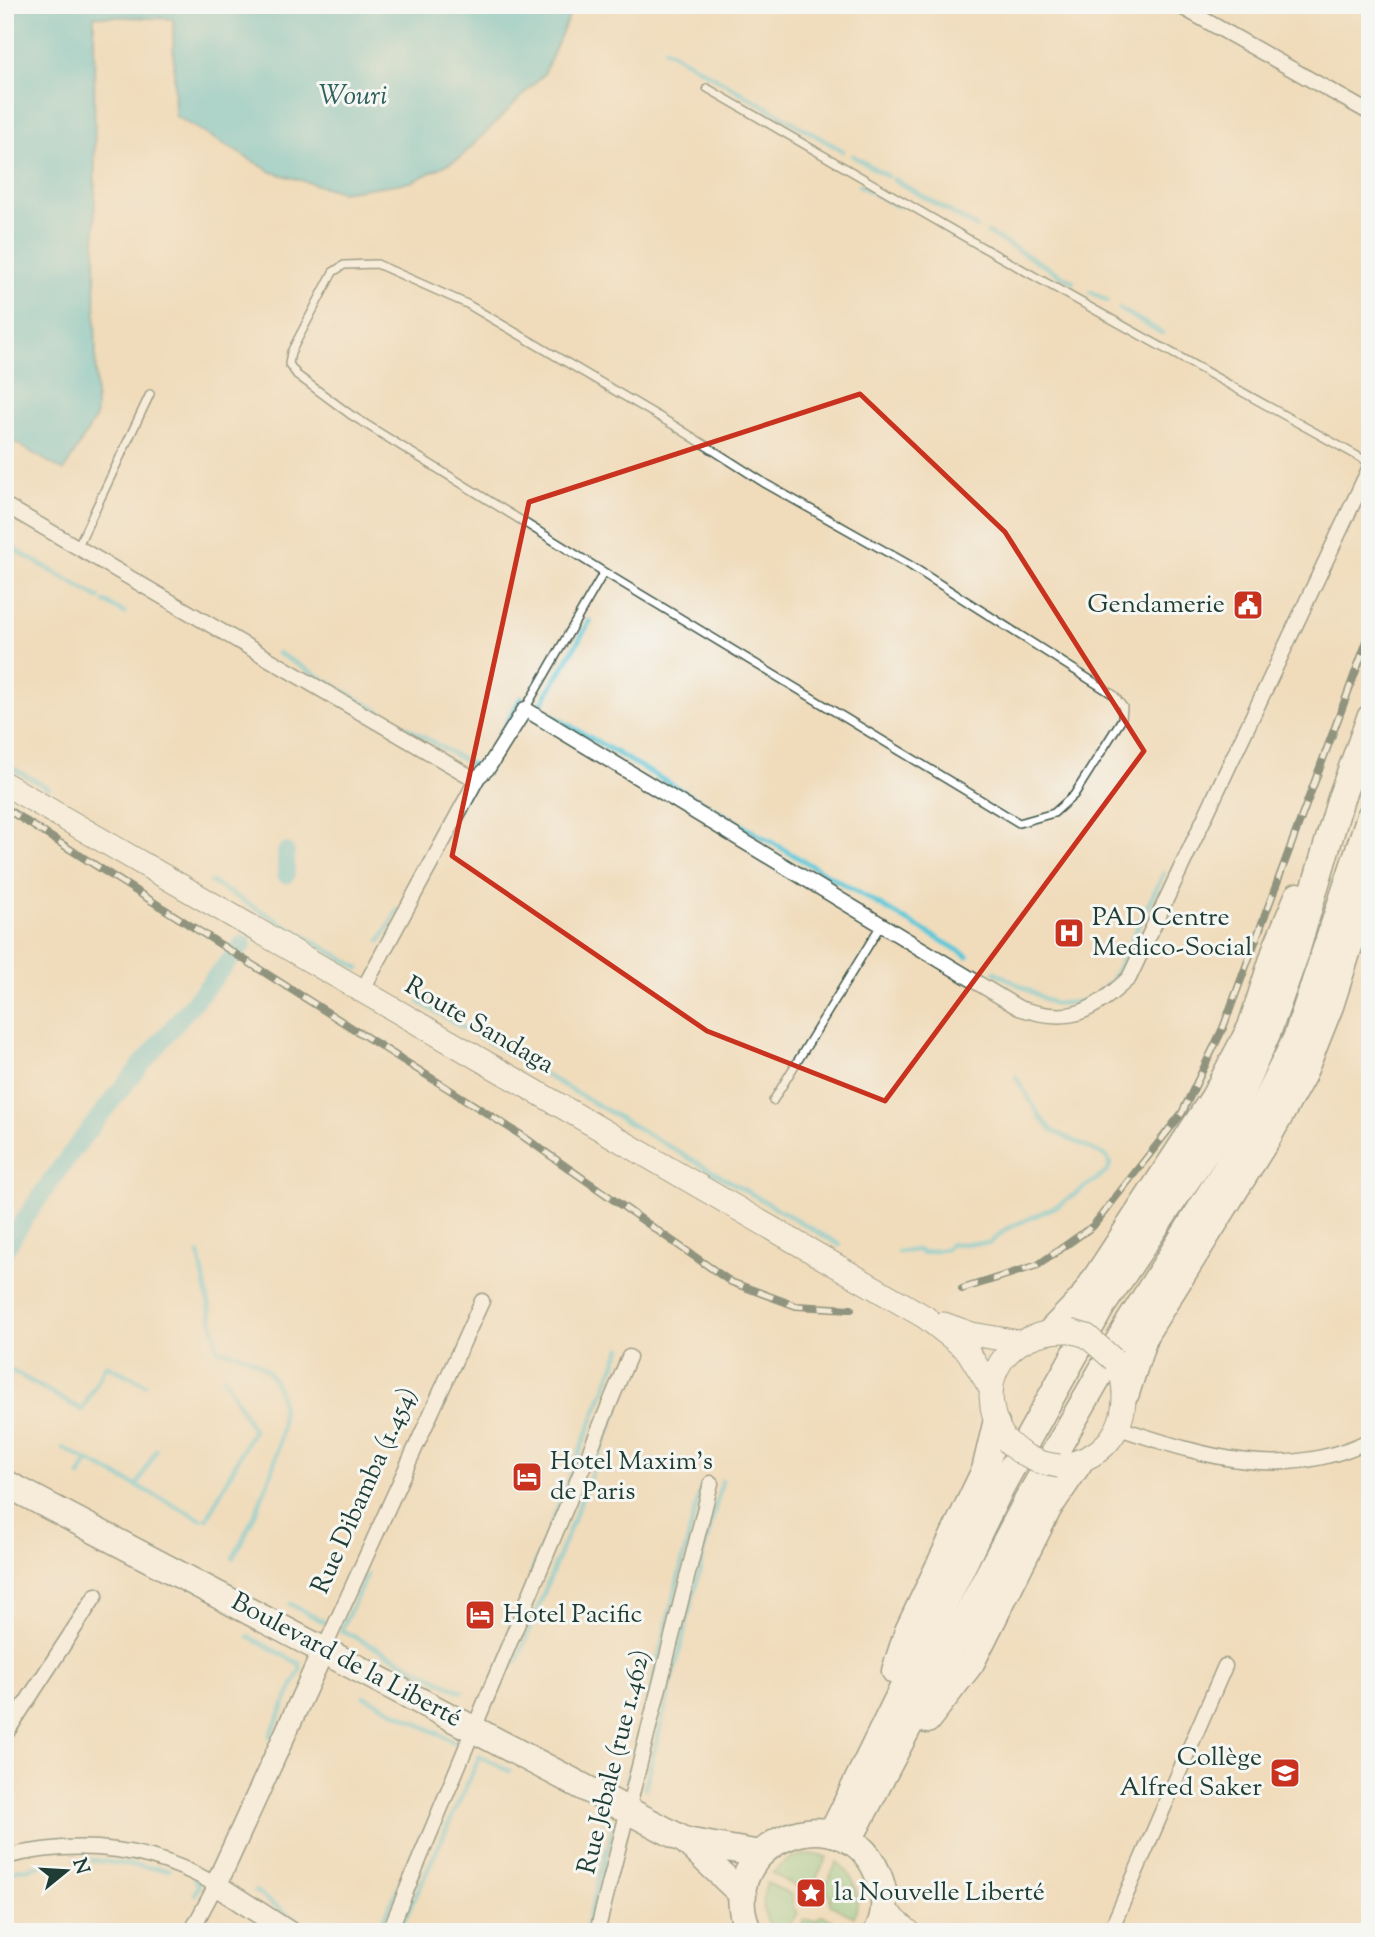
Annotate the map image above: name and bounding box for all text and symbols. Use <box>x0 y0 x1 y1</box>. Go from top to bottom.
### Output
water label: Wouri <box>319 77 387 117</box>
place label: Gendamerie <box>1087 587 1225 624</box>
public building icon: Gendamerie <box>1231 588 1265 622</box>
place label: PAD Centre Medico-Social <box>1092 900 1252 967</box>
hospital icon: PAD Centre Medico-Social <box>1052 916 1086 950</box>
street label: Route Sandaga <box>397 968 561 1084</box>
street label: Rue Dibamba (1.454) <box>303 1382 427 1600</box>
place label: Hotel Maxim's de Paris <box>550 1444 713 1511</box>
hotel icon: Hotel Maxim's de Paris <box>510 1460 544 1494</box>
street label: Boulevard de la Liberté <box>224 1585 468 1737</box>
place label: Hotel Pacific <box>503 1597 642 1634</box>
hotel icon: Hotel Pacific <box>463 1598 497 1632</box>
street label: Rue Jebale (rue 1.462) <box>569 1646 661 1878</box>
place label: Collège Alfred Saker <box>1120 1740 1262 1807</box>
school or university icon: Collège Alfred Saker <box>1268 1756 1302 1790</box>
north arrow <box>32 1836 102 1906</box>
text: N <box>65 1855 95 1878</box>
place label: la Nouvelle Liberté <box>834 1875 1045 1912</box>
place icon: la Nouvelle Liberté <box>794 1876 828 1910</box>

